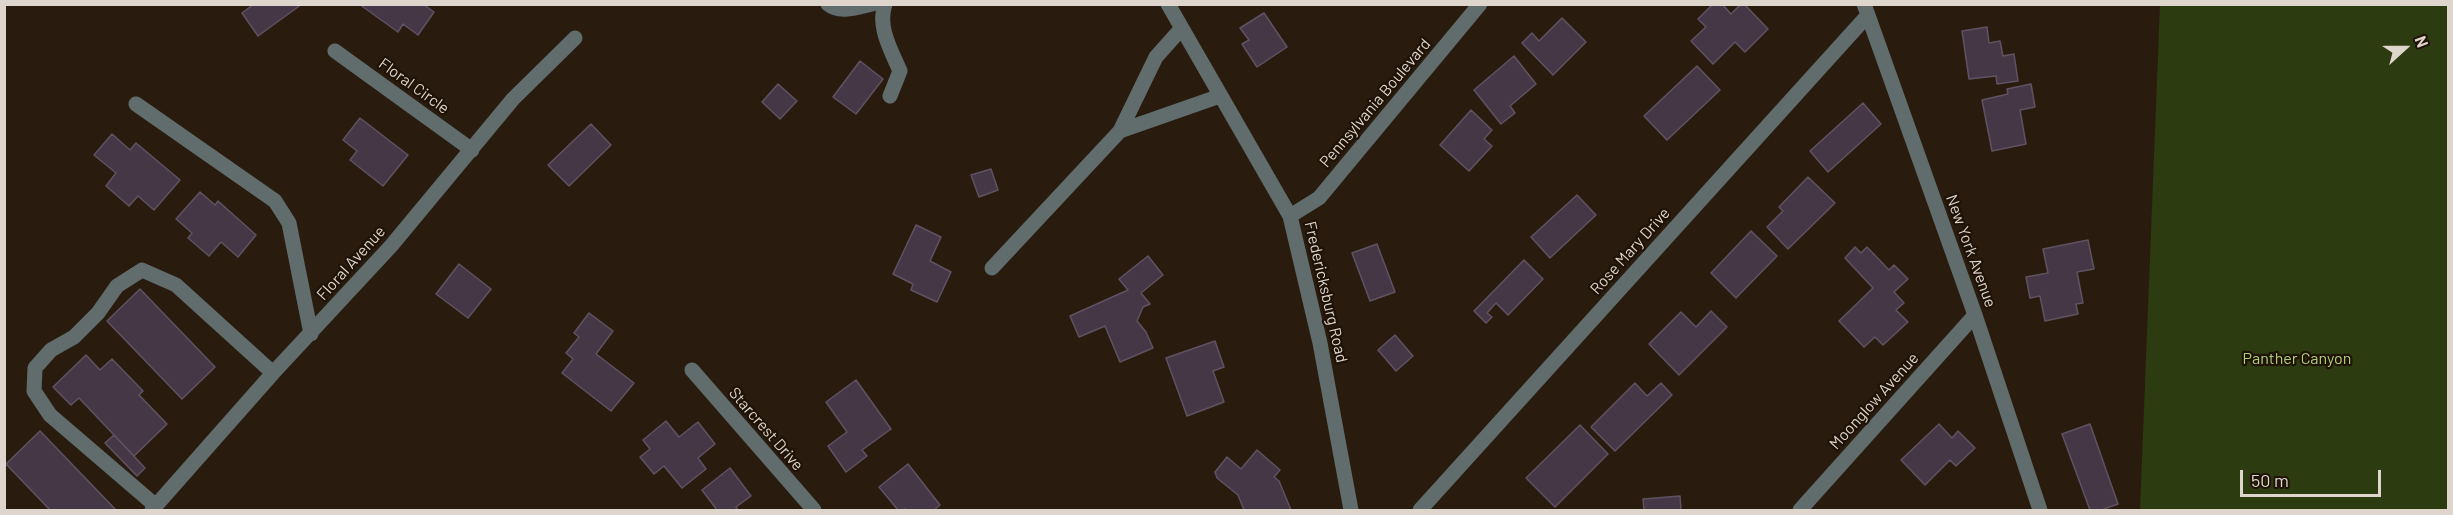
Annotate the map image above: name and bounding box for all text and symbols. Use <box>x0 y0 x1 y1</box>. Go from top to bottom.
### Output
north arrow <box>2375 18 2435 78</box>
text: N <box>2411 33 2433 50</box>
street label: Pennsylvania Boulevard <box>1315 35 1435 171</box>
street label: Floral Circle <box>375 54 453 118</box>
street label: New York Avenue <box>1942 192 2000 310</box>
street label: Rose Mary Drive <box>1586 204 1674 298</box>
street label: Fredericksburg Road <box>1300 219 1352 365</box>
street label: Floral Avenue <box>313 222 389 304</box>
street label: Moonglow Avenue <box>1825 349 1923 453</box>
park label: Panther Canyon <box>2243 349 2351 369</box>
street label: Starcrest Drive <box>725 383 807 475</box>
scale bar <box>2243 458 2384 496</box>
text: 50 m <box>2251 469 2289 491</box>

